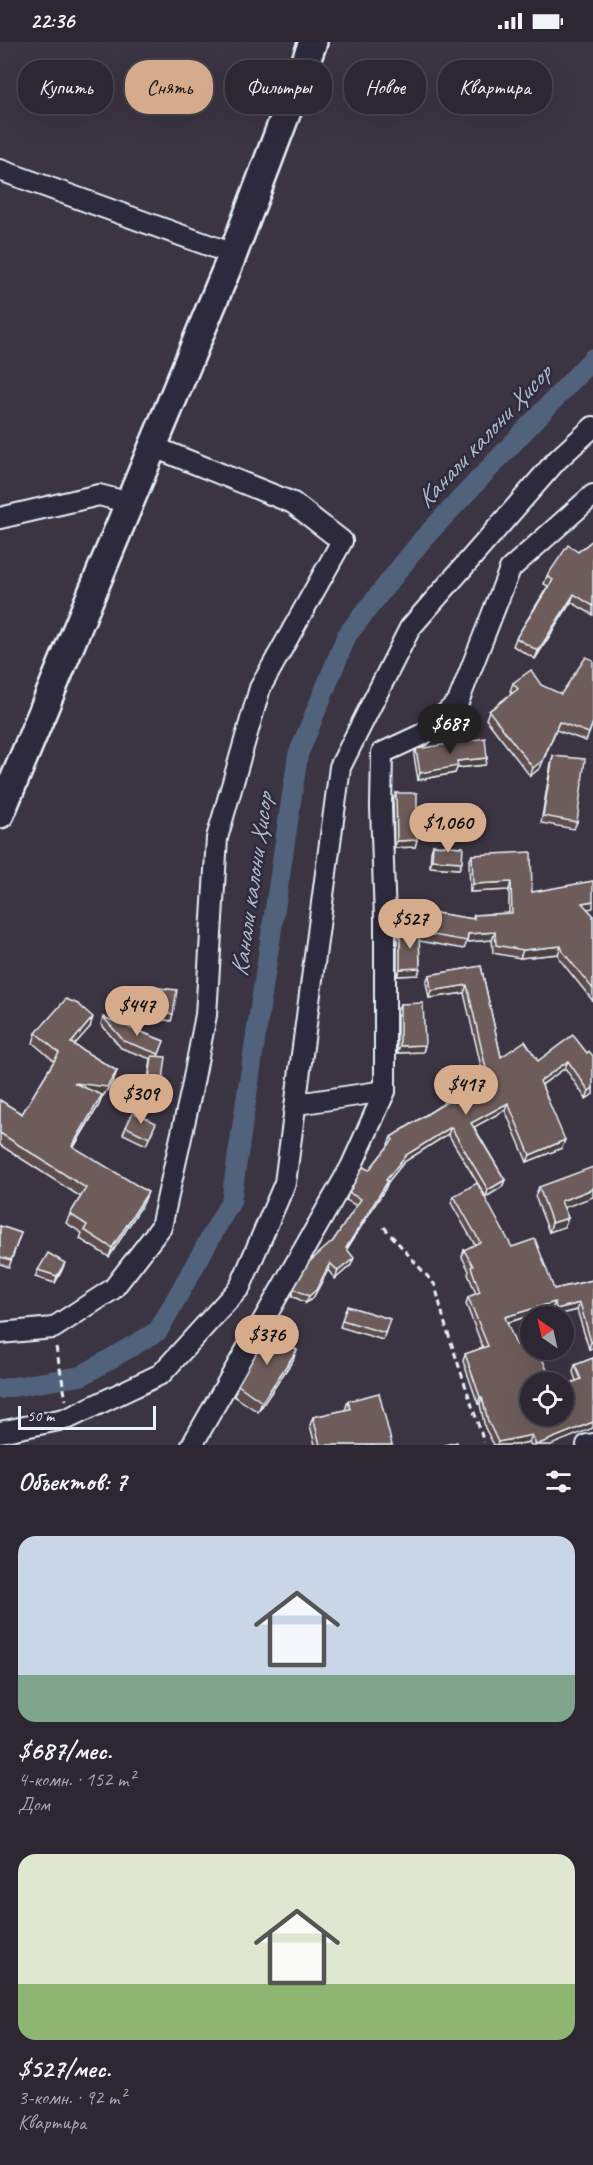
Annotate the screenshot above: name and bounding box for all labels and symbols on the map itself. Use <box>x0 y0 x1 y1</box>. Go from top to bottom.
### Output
water label: Канали калони Ҳисор <box>408 355 561 515</box>
pin: $687 <box>414 704 486 755</box>
water label: Канали калони Ҳисор <box>222 787 281 979</box>
pin: $1,060 <box>399 803 497 854</box>
pin: $527 <box>374 899 446 950</box>
pin: $447 <box>101 986 173 1037</box>
pin: $417 <box>430 1065 502 1116</box>
pin: $309 <box>105 1074 177 1125</box>
north arrow <box>520 1306 574 1360</box>
pin: $376 <box>231 1315 303 1366</box>
scale bar <box>18 1403 156 1430</box>

